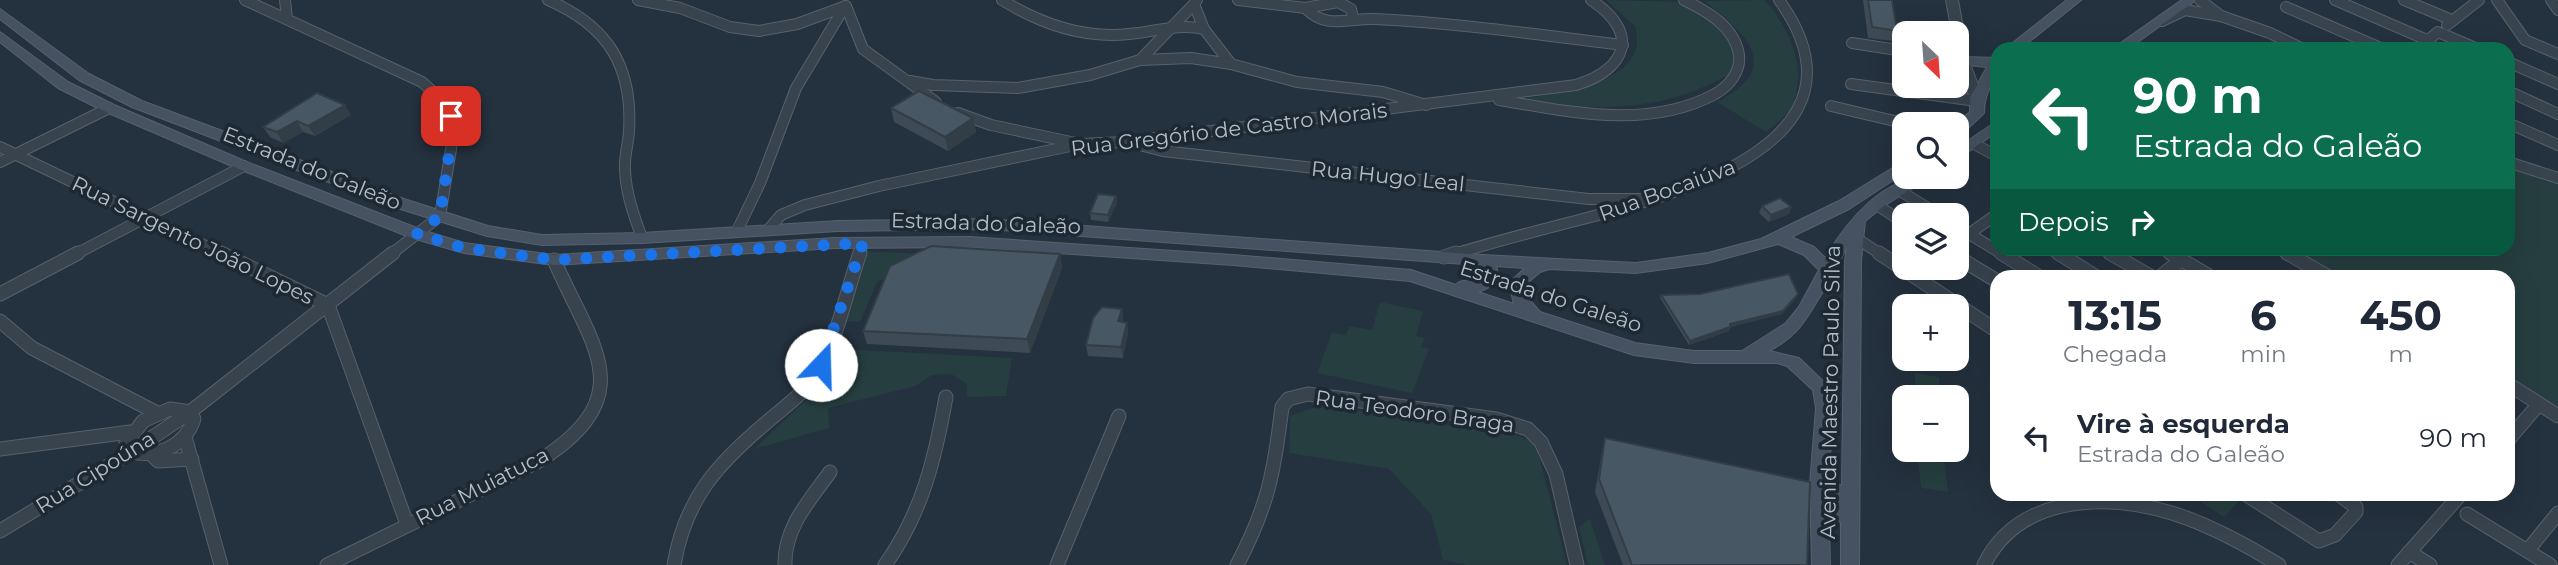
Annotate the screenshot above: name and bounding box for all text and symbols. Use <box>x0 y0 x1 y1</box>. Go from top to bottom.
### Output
north arrow <box>1892 21 1969 98</box>
map controls <box>1892 21 1969 462</box>
text: 90 m <box>2133 66 2263 125</box>
icon: left <box>2018 70 2109 161</box>
pin <box>421 86 481 146</box>
icon: arrive <box>432 97 470 135</box>
street label: Rua Gregório de Castro Morais <box>1069 97 1389 161</box>
button: search <box>1892 112 1969 189</box>
street label: Estrada do Galeão <box>219 121 405 215</box>
text: Estrada do Galeão <box>2133 126 2422 165</box>
street label: Rua Bocaiúva <box>1595 154 1739 226</box>
street label: Rua Hugo Leal <box>1310 156 1466 196</box>
street label: Rua Sargento João Lopes <box>68 170 318 310</box>
button: layers <box>1892 203 1969 280</box>
icon: right <box>2123 203 2161 241</box>
text: Depois <box>2018 206 2109 238</box>
street label: Estrada do Galeão <box>891 207 1081 239</box>
street label: Avenida Maestro Paulo Silva <box>1815 245 1845 539</box>
street label: Estrada do Galeão <box>1457 255 1645 337</box>
text: 13:15 <box>2068 289 2162 341</box>
text: 6 <box>2250 289 2277 341</box>
text: 450 <box>2359 289 2442 341</box>
button: + <box>1892 294 1969 371</box>
position arrow <box>784 328 858 402</box>
text: Chegada <box>2063 340 2167 368</box>
text: min <box>2240 340 2286 368</box>
text: m <box>2389 340 2413 368</box>
street label: Rua Teodoro Braga <box>1314 385 1516 437</box>
button: − <box>1892 385 1969 462</box>
text: Vire à esquerda <box>2077 408 2290 440</box>
icon: left <box>2018 419 2056 457</box>
text: 90 m <box>2420 422 2487 454</box>
street label: Rua Cipoúna <box>31 425 159 519</box>
text: Estrada do Galeão <box>2077 440 2285 468</box>
street label: Rua Muiatuca <box>411 442 553 530</box>

